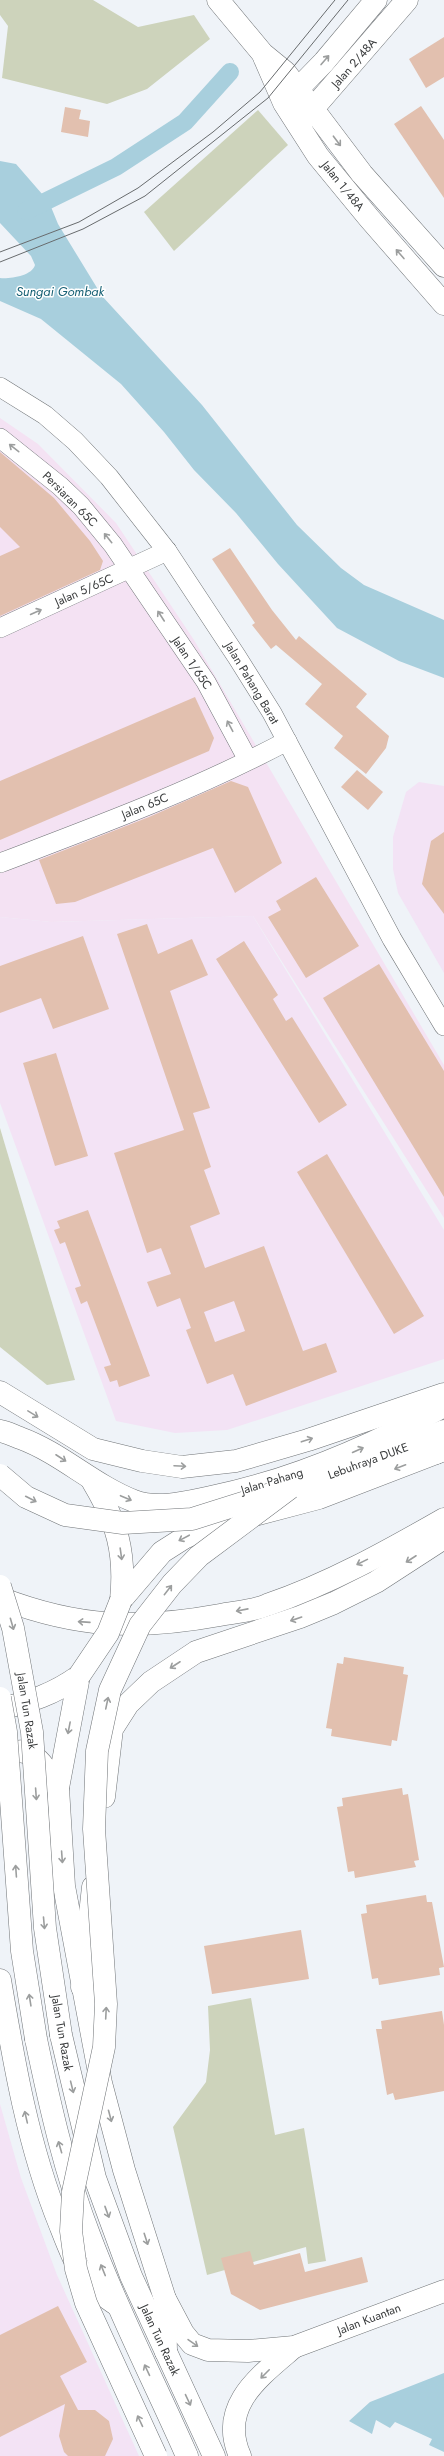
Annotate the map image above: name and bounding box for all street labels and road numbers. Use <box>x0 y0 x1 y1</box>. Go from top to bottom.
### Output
street label: Jalan 2/48A <box>326 34 381 94</box>
street label: Jalan 1/48A <box>316 155 369 215</box>
street label: Persiaran 65C <box>38 467 102 531</box>
street label: Jalan 5/65C <box>50 569 116 612</box>
street label: Jalan 1/65C <box>166 631 216 693</box>
street label: Jalan Pahang Barat <box>219 637 284 728</box>
street label: Jalan 65C <box>117 788 171 824</box>
street label: Lebuhraya DUKE <box>325 1438 411 1484</box>
street label: Jalan Pahang <box>237 1463 305 1500</box>
street label: Jalan Tun Razak <box>12 1670 42 1751</box>
street label: Jalan Tun Razak <box>46 1992 78 2073</box>
street label: Jalan Kuantan <box>333 2299 403 2340</box>
street label: Jalan Tun Razak <box>135 2300 185 2379</box>

